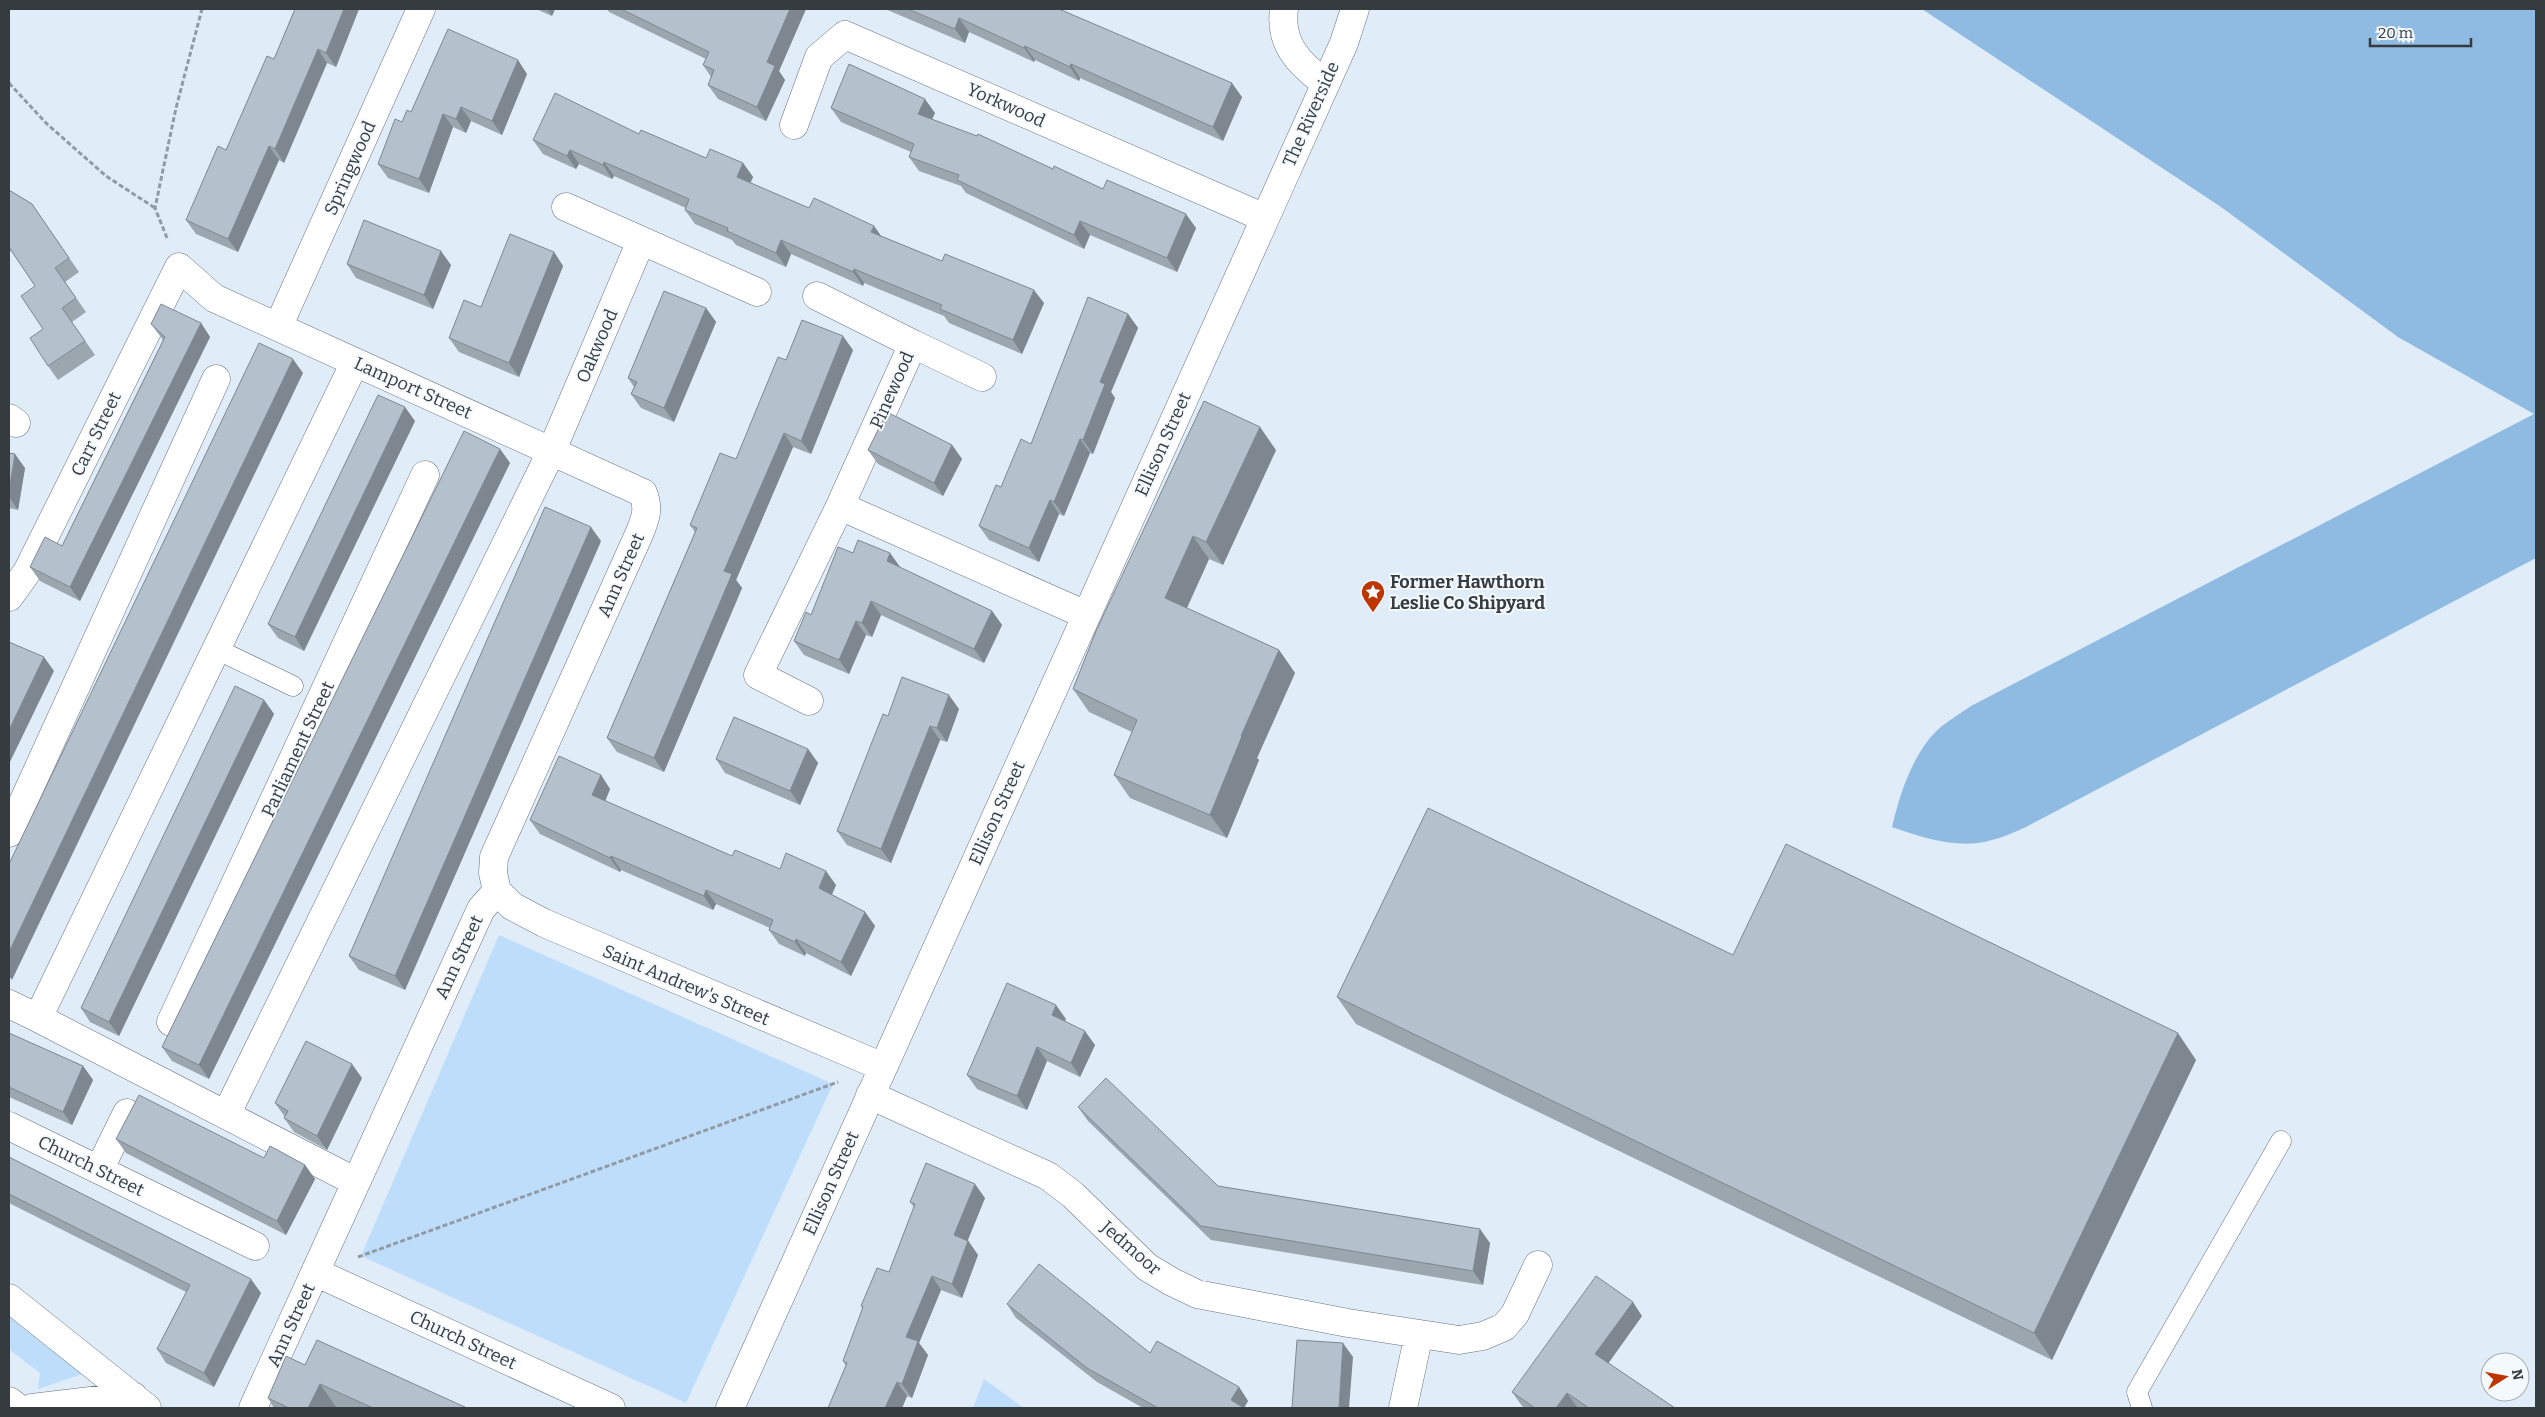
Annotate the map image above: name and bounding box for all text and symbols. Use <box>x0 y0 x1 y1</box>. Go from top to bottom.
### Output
scale bar <box>2370 15 2471 47</box>
text: 20 m <box>2378 24 2414 42</box>
street label: The Riverside <box>1278 58 1344 170</box>
street label: Yorkwood <box>963 78 1049 132</box>
street label: Springwood <box>319 117 381 218</box>
street label: Oakwood <box>572 305 623 386</box>
street label: Pinewood <box>865 348 919 432</box>
street label: Lamport Street <box>351 352 476 424</box>
street label: Carr Street <box>66 388 126 480</box>
street label: Ellison Street <box>1130 388 1196 499</box>
street label: Ann Street <box>593 529 649 620</box>
place label: Former Hawthorn Leslie Co Shipyard <box>1390 571 1545 614</box>
place icon: Former Hawthorn Leslie Co Shipyard <box>1360 579 1386 613</box>
street label: Parliament Street <box>257 677 339 820</box>
street label: Ellison Street <box>964 757 1030 868</box>
street label: Ann Street <box>430 911 488 1002</box>
street label: Saint Andrew's Street <box>599 940 773 1030</box>
street label: Ellison Street <box>798 1127 864 1238</box>
street label: Church Street <box>34 1131 148 1201</box>
street label: Jedmoor <box>1096 1215 1165 1280</box>
street label: Ann Street <box>262 1279 320 1370</box>
street label: Church Street <box>406 1306 520 1375</box>
north arrow <box>2480 1352 2530 1402</box>
text: N <box>2508 1368 2527 1382</box>

